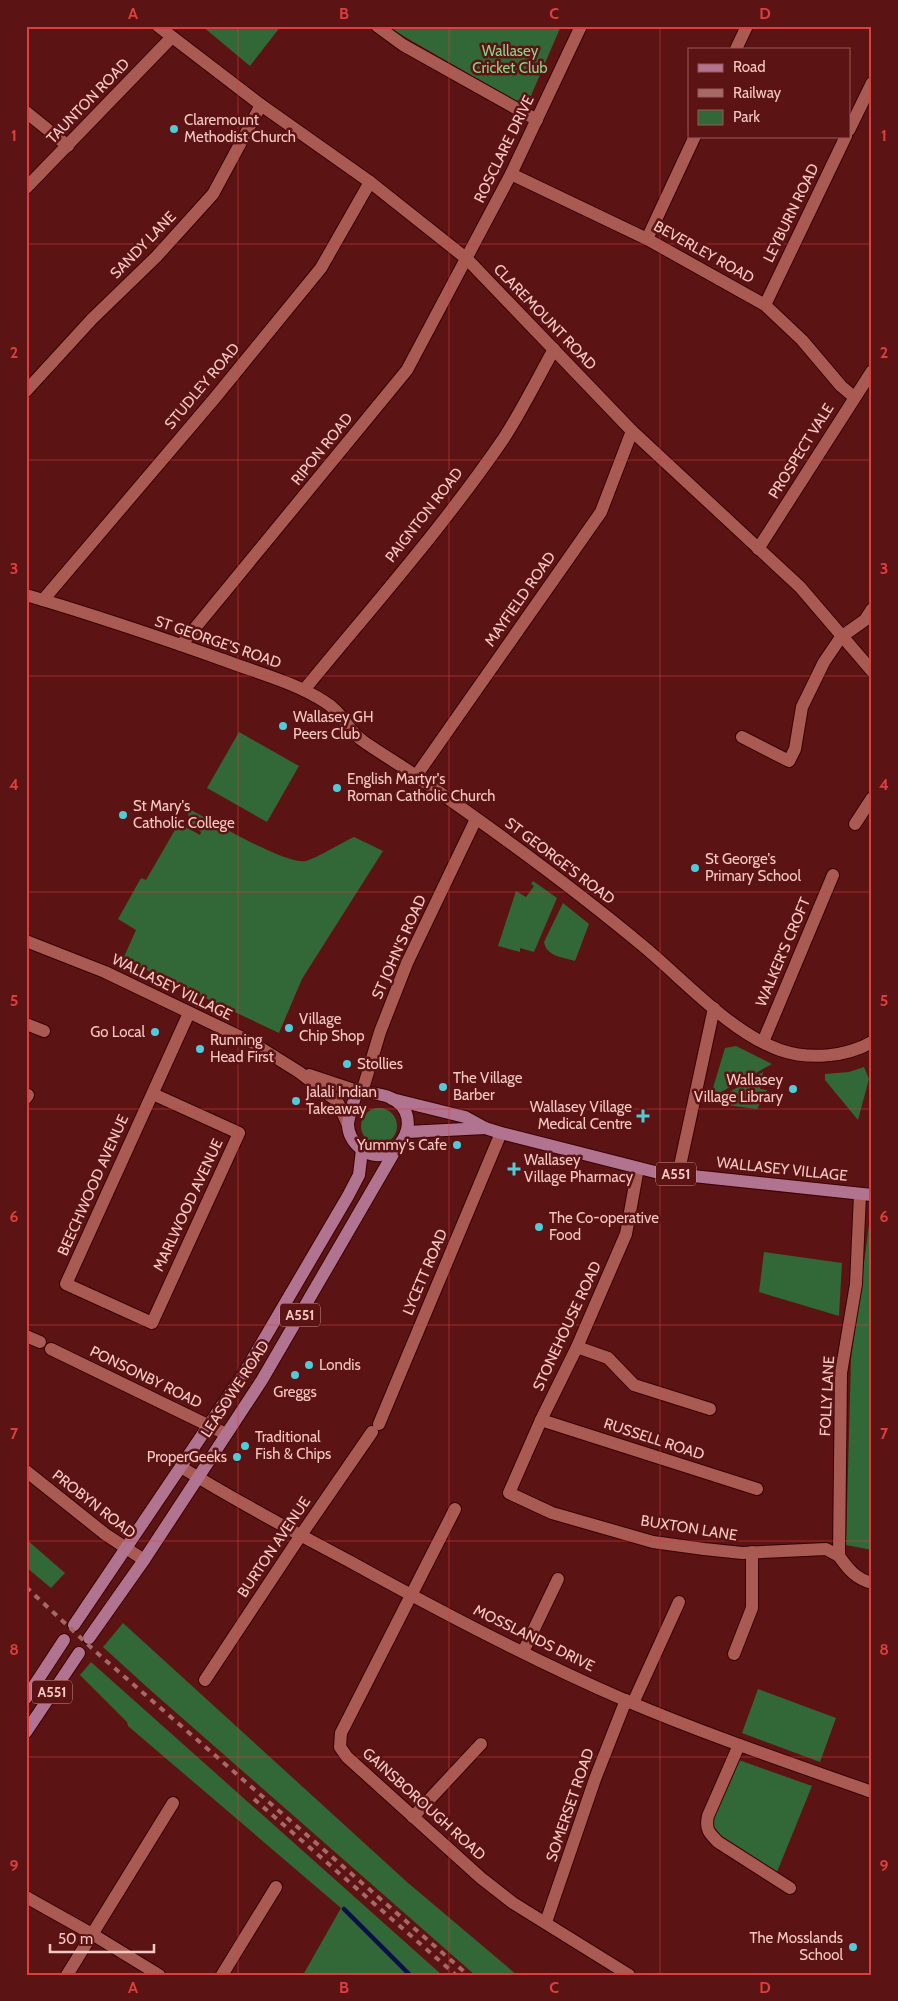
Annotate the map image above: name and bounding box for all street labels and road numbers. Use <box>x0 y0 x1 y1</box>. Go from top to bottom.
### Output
street label: TAUNTON ROAD <box>43 55 133 147</box>
street label: ROSCLARE DRIVE <box>470 92 538 206</box>
street label: LEYBURN ROAD <box>759 161 823 265</box>
street label: SANDY LANE <box>106 208 180 282</box>
street label: BEVERLEY ROAD <box>651 217 757 287</box>
street label: CLAREMOUNT ROAD <box>490 260 600 374</box>
street label: STUDLEY ROAD <box>161 339 243 433</box>
street label: PROSPECT VALE <box>765 400 837 502</box>
street label: RIPON ROAD <box>287 409 357 489</box>
street label: PAIGNTON ROAD <box>381 464 467 566</box>
street label: MAYFIELD ROAD <box>481 548 559 650</box>
street label: ST GEORGE'S ROAD <box>152 612 284 672</box>
street label: ST GEORGE'S ROAD <box>502 814 618 908</box>
street label: ST JOHN'S ROAD <box>368 892 430 1002</box>
street label: WALKER'S CROFT <box>752 895 814 1009</box>
street label: WALLASEY VILLAGE <box>109 950 235 1024</box>
street label: BEECHWOOD AVENUE <box>54 1112 132 1258</box>
street label: MARLWOOD AVENUE <box>149 1136 227 1274</box>
street label: WALLASEY VILLAGE <box>716 1153 848 1185</box>
road number: A551 <box>656 1162 696 1186</box>
street label: LYCETT ROAD <box>399 1226 451 1318</box>
street label: STONEHOUSE ROAD <box>529 1258 605 1394</box>
road number: A551 <box>280 1304 320 1326</box>
street label: LEASOWE ROAD <box>197 1337 273 1441</box>
street label: PONSONBY ROAD <box>87 1342 205 1412</box>
street label: FOLLY LANE <box>816 1355 838 1437</box>
street label: RUSSELL ROAD <box>601 1414 707 1464</box>
street label: PROBYN ROAD <box>49 1466 139 1542</box>
street label: BURTON AVENUE <box>234 1493 314 1601</box>
street label: BUXTON LANE <box>639 1511 739 1545</box>
street label: MOSSLANDS DRIVE <box>470 1601 598 1675</box>
road number: A551 <box>32 1680 72 1704</box>
street label: GAINSBOROUGH ROAD <box>359 1744 489 1864</box>
street label: SOMERSET ROAD <box>542 1746 598 1864</box>

